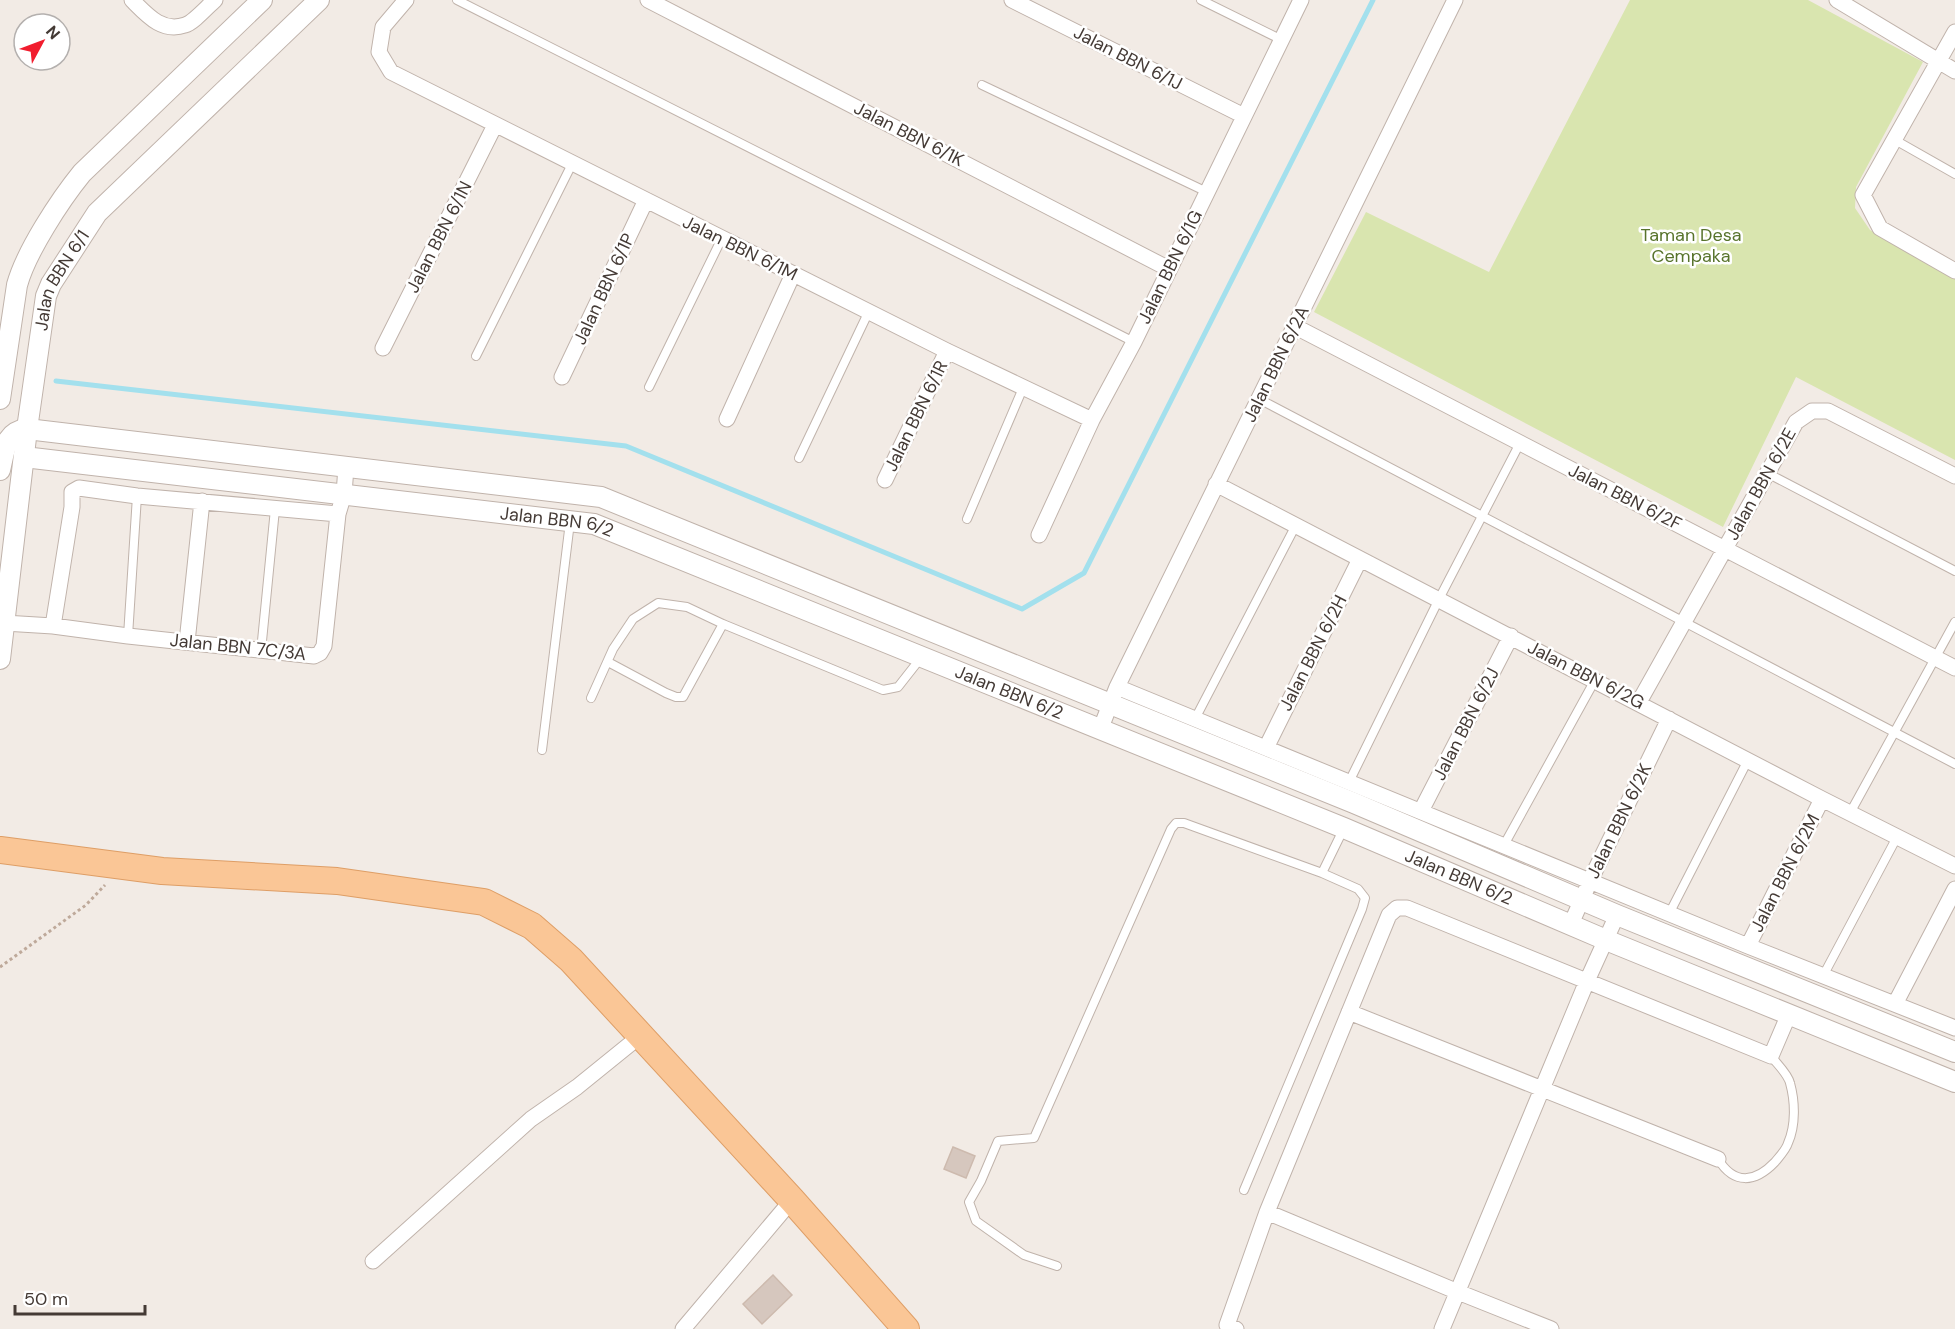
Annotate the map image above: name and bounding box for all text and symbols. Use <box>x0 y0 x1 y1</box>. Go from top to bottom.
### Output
north arrow <box>12 12 72 72</box>
street label: Jalan BBN 6/1J <box>1070 20 1186 96</box>
text: N <box>41 21 65 44</box>
street label: Jalan BBN 6/1K <box>850 96 969 172</box>
street label: Jalan BBN 6/1N <box>401 177 477 297</box>
street label: Jalan BBN 6/1G <box>1132 206 1208 328</box>
street label: Jalan BBN 6/1M <box>679 210 801 286</box>
park label: Taman Desa Cempaka <box>1641 223 1741 268</box>
street label: Jalan BBN 6/1 <box>29 225 95 332</box>
street label: Jalan BBN 6/1P <box>568 229 640 349</box>
street label: Jalan BBN 6/2A <box>1237 302 1315 426</box>
street label: Jalan BBN 6/1R <box>879 357 953 475</box>
street label: Jalan BBN 6/2E <box>1720 424 1802 544</box>
street label: Jalan BBN 6/2F <box>1564 458 1686 536</box>
street label: Jalan BBN 6/2 <box>499 501 617 543</box>
street label: Jalan BBN 6/2H <box>1273 591 1353 715</box>
street label: Jalan BBN 7C/3A <box>169 628 307 666</box>
street label: Jalan BBN 6/2G <box>1523 635 1649 715</box>
street label: Jalan BBN 6/2 <box>952 660 1067 725</box>
street label: Jalan BBN 6/2J <box>1427 663 1505 785</box>
street label: Jalan BBN 6/2K <box>1581 759 1657 883</box>
street label: Jalan BBN 6/2M <box>1745 810 1825 936</box>
street label: Jalan BBN 6/2 <box>1401 843 1516 911</box>
scale bar <box>15 1278 146 1316</box>
text: 50 m <box>24 1287 68 1311</box>

